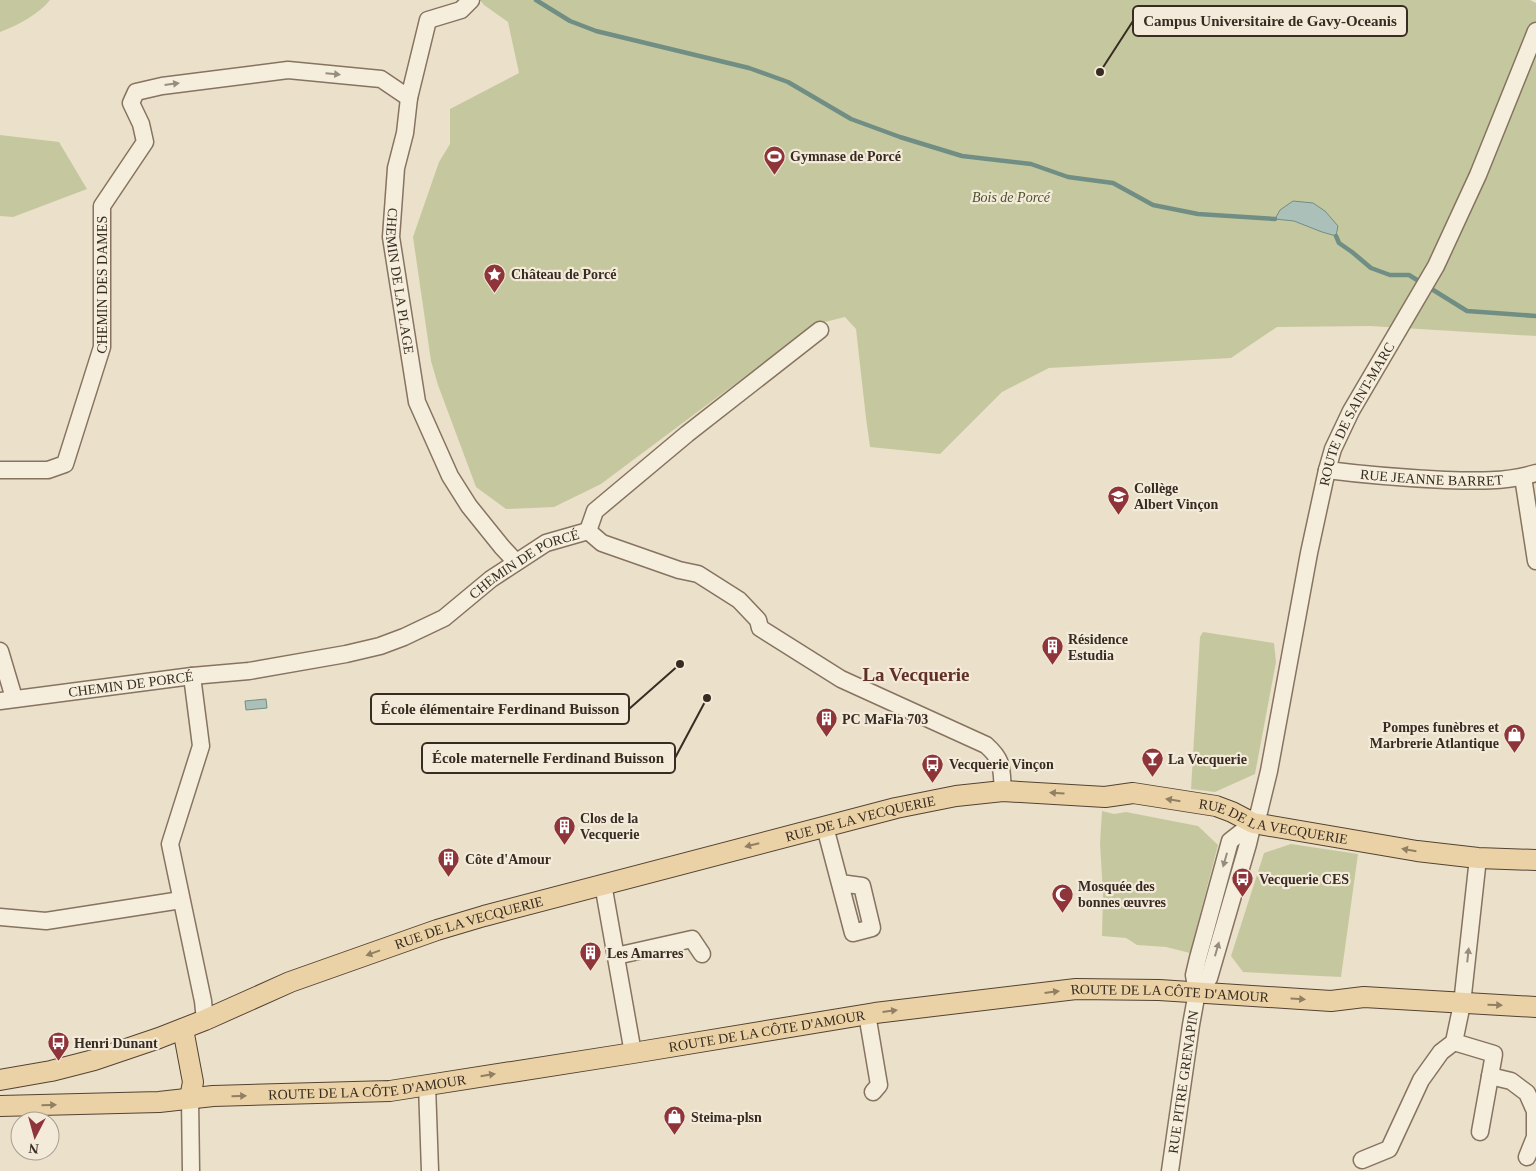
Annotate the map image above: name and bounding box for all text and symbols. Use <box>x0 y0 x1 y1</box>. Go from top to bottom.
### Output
callout: Campus Universitaire de Gavy-Oceanis <box>1133 6 1407 36</box>
text: Campus Universitaire de Gavy-Oceanis <box>1143 13 1397 29</box>
one-way arrow <box>325 70 341 78</box>
one-way arrow <box>164 80 180 88</box>
sports icon: Gymnase de Porcé <box>762 144 786 175</box>
place label: Gymnase de Porcé <box>790 149 901 164</box>
park label: Bois de Porcé <box>972 190 1051 205</box>
street label: CHEMIN DE LA PLAGE <box>383 207 416 355</box>
street label: CHEMIN DES DAMES <box>93 216 110 356</box>
place icon: Château de Porcé <box>483 262 507 293</box>
place label: Château de Porcé <box>511 267 617 282</box>
street label: ROUTE DE SAINT-MARC <box>1317 340 1398 487</box>
street label: RUE JEANNE BARRET <box>1359 467 1504 489</box>
place label: Collège Albert Vinçon <box>1134 481 1219 512</box>
school or university icon: Collège Albert Vinçon <box>1106 484 1130 515</box>
street label: CHEMIN DE PORCÉ <box>466 526 581 602</box>
place label: Résidence Estudia <box>1068 632 1128 663</box>
building icon: Résidence Estudia <box>1040 635 1064 666</box>
district label: La Vecquerie <box>862 664 970 685</box>
street label: CHEMIN DE PORCÉ <box>67 668 194 700</box>
callout: École élémentaire Ferdinand Buisson <box>371 694 629 724</box>
text: École élémentaire Ferdinand Buisson <box>381 701 620 717</box>
building icon: PC MaFla 703 <box>814 707 838 738</box>
place label: PC MaFla 703 <box>842 712 928 727</box>
place label: Pompes funèbres et Marbrerie Atlantique <box>1370 720 1499 751</box>
shop icon: Pompes funèbres et Marbrerie Atlantique <box>1503 723 1527 754</box>
callout: École maternelle Ferdinand Buisson <box>422 743 675 773</box>
bar icon: La Vecquerie <box>1140 747 1164 778</box>
text: École maternelle Ferdinand Buisson <box>432 750 665 766</box>
bus stop icon: Vecquerie Vinçon <box>921 752 945 783</box>
place label: La Vecquerie <box>1168 752 1247 767</box>
place label: Vecquerie Vinçon <box>949 757 1054 772</box>
one-way arrow <box>1048 789 1064 797</box>
street label: RUE DE LA VECQUERIE <box>784 793 937 845</box>
one-way arrow <box>1165 795 1181 803</box>
street label: RUE DE LA VECQUERIE <box>1198 796 1349 847</box>
place label: Clos de la Vecquerie <box>580 811 639 842</box>
building icon: Clos de la Vecquerie <box>552 814 576 845</box>
one-way arrow <box>745 841 760 849</box>
one-way arrow <box>1401 846 1416 854</box>
building icon: Côte d'Amour <box>437 847 461 878</box>
place label: Côte d'Amour <box>465 852 551 867</box>
one-way arrow <box>1220 853 1228 868</box>
bus stop icon: Vecquerie CES <box>1231 867 1255 898</box>
place label: Vecquerie CES <box>1259 872 1349 887</box>
place label: Mosquée des bonnes œuvres <box>1078 879 1167 910</box>
mosque icon: Mosquée des bonnes œuvres <box>1050 882 1074 913</box>
street label: RUE DE LA VECQUERIE <box>393 894 545 952</box>
building icon: Les Amarres <box>579 941 603 972</box>
one-way arrow <box>1214 942 1222 957</box>
place label: Les Amarres <box>607 946 684 961</box>
one-way arrow <box>1464 947 1472 963</box>
one-way arrow <box>365 949 380 957</box>
street label: ROUTE DE LA CÔTE D'AMOUR <box>1070 982 1270 1005</box>
one-way arrow <box>1044 988 1060 996</box>
one-way arrow <box>1290 995 1306 1003</box>
one-way arrow <box>1487 1001 1503 1009</box>
one-way arrow <box>883 1007 899 1015</box>
street label: ROUTE DE LA CÔTE D'AMOUR <box>668 1008 867 1055</box>
street label: RUE PITRE GRENAPIN <box>1166 1009 1202 1155</box>
bus stop icon: Henri Dunant <box>46 1031 70 1062</box>
place label: Henri Dunant <box>74 1036 158 1051</box>
one-way arrow <box>480 1071 496 1079</box>
street label: ROUTE DE LA CÔTE D'AMOUR <box>268 1072 468 1102</box>
one-way arrow <box>231 1091 247 1099</box>
one-way arrow <box>41 1101 57 1109</box>
shop icon: Steima-plsn <box>663 1105 687 1136</box>
place label: Steima-plsn <box>691 1110 762 1125</box>
north arrow <box>10 1111 60 1161</box>
text: N <box>28 1140 40 1156</box>

